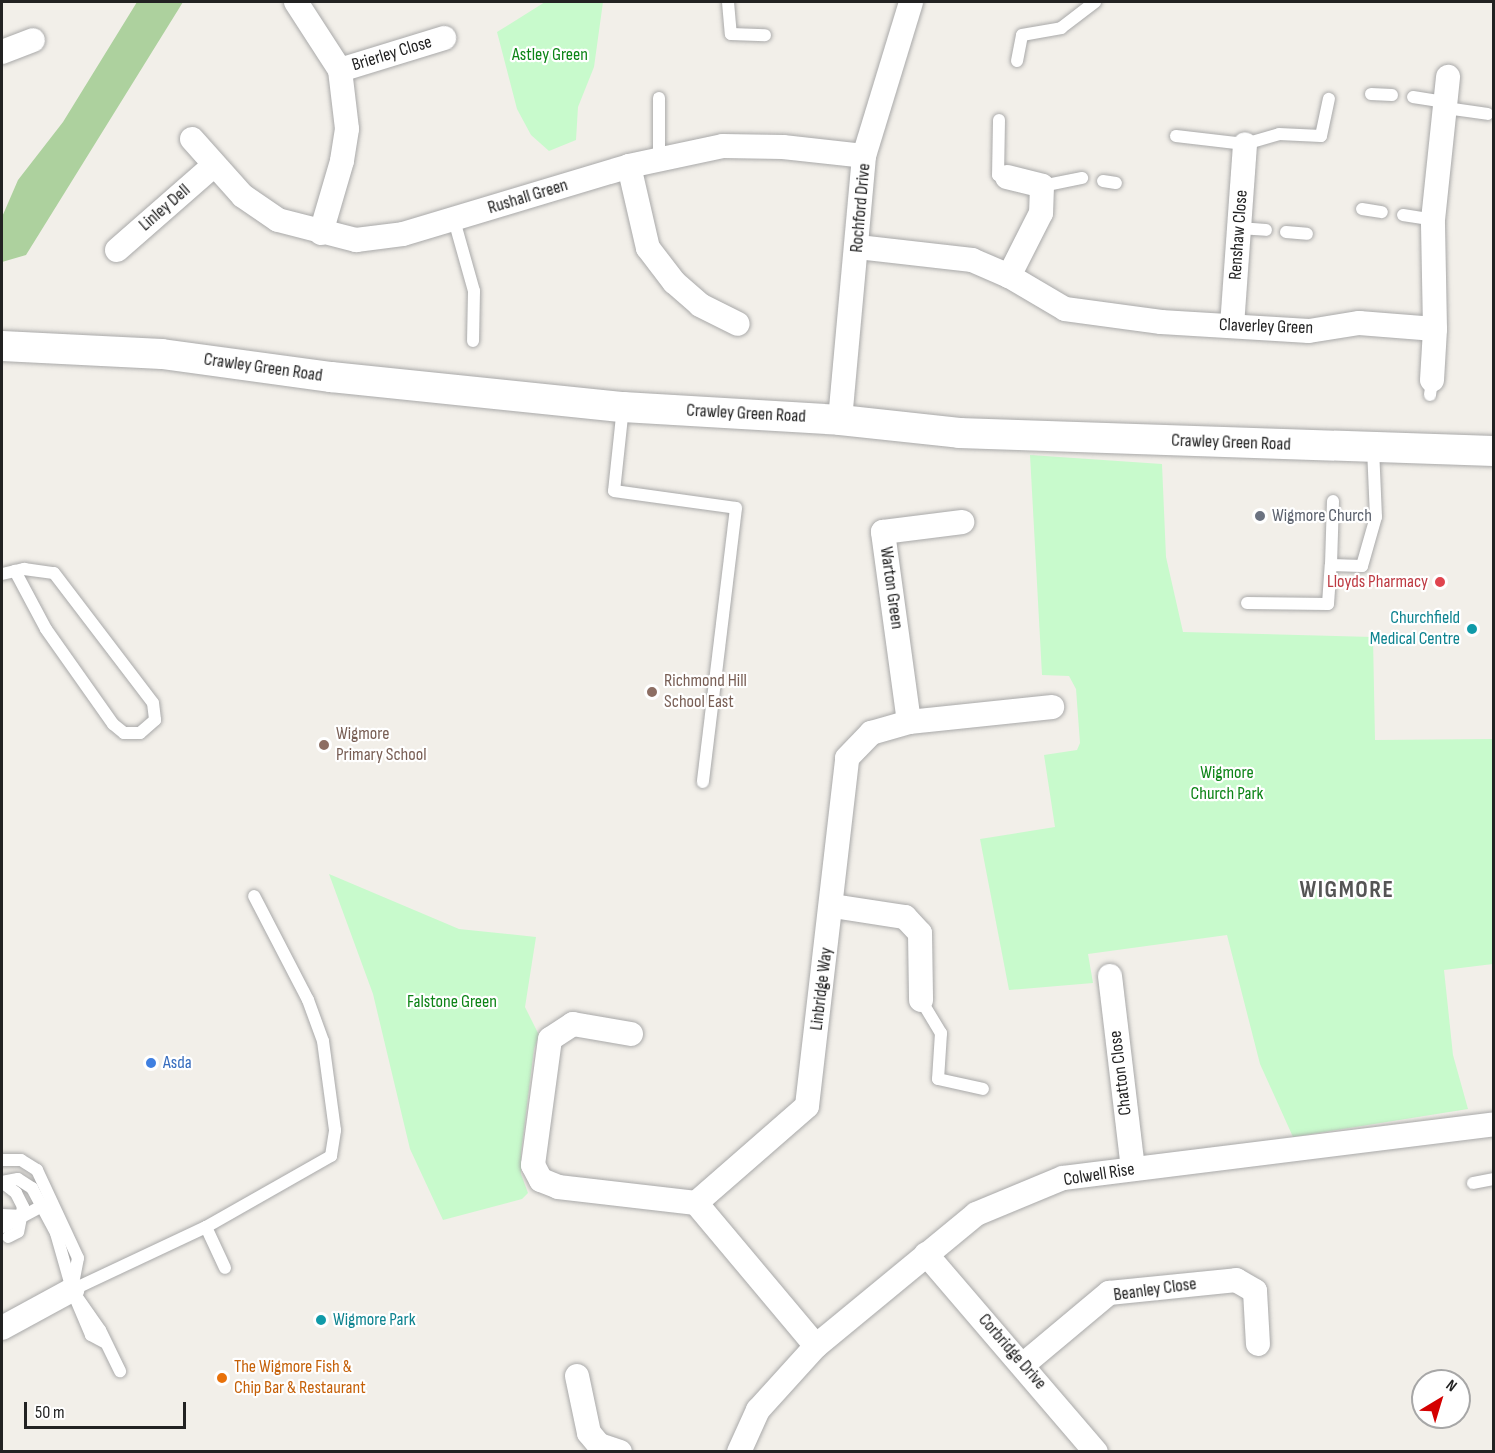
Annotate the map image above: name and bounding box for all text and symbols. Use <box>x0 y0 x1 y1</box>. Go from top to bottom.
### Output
street label: Brierley Close <box>349 32 435 76</box>
park label: Astley Green <box>512 44 588 66</box>
street label: Rochford Drive <box>846 163 876 253</box>
street label: Rushall Green <box>485 175 571 219</box>
street label: Linley Dell <box>135 180 195 236</box>
street label: Renshaw Close <box>1225 189 1253 281</box>
street label: Claverley Green <box>1218 315 1314 339</box>
street label: Crawley Green Road <box>202 349 324 387</box>
street label: Crawley Green Road <box>686 400 806 428</box>
street label: Crawley Green Road <box>1171 430 1291 456</box>
place label: Wigmore Church <box>1272 505 1372 527</box>
marker: Wigmore Church <box>1253 509 1267 523</box>
street label: Warton Green <box>875 545 907 631</box>
place label: Lloyds Pharmacy <box>1327 571 1428 593</box>
marker: Lloyds Pharmacy <box>1433 575 1447 589</box>
place label: Churchfield Medical Centre <box>1370 608 1460 650</box>
marker: Churchfield Medical Centre <box>1465 622 1479 636</box>
place label: Richmond Hill School East <box>664 671 747 714</box>
marker: Richmond Hill School East <box>645 685 659 699</box>
place label: Wigmore Primary School <box>336 724 427 766</box>
marker: Wigmore Primary School <box>317 738 331 752</box>
park label: Wigmore Church Park <box>1191 763 1263 806</box>
district label: WIGMORE <box>1299 876 1395 904</box>
street label: Linbridge Way <box>806 946 838 1032</box>
park label: Falstone Green <box>407 991 497 1013</box>
street label: Chatton Close <box>1105 1029 1137 1117</box>
place label: Asda <box>163 1052 192 1074</box>
marker: Asda <box>144 1056 158 1070</box>
street label: Colwell Rise <box>1062 1159 1136 1191</box>
street label: Beanley Close <box>1112 1274 1198 1306</box>
place label: Wigmore Park <box>333 1309 416 1331</box>
street label: Corbridge Drive <box>973 1310 1051 1394</box>
marker: Wigmore Park <box>314 1313 328 1327</box>
place label: The Wigmore Fish & Chip Bar & Restaurant <box>234 1357 366 1400</box>
north arrow <box>1411 1369 1471 1429</box>
marker: The Wigmore Fish & Chip Bar & Restaurant <box>215 1371 229 1385</box>
text: N <box>1442 1376 1460 1396</box>
scale bar <box>27 1390 189 1428</box>
text: 50 m <box>35 1402 65 1423</box>

